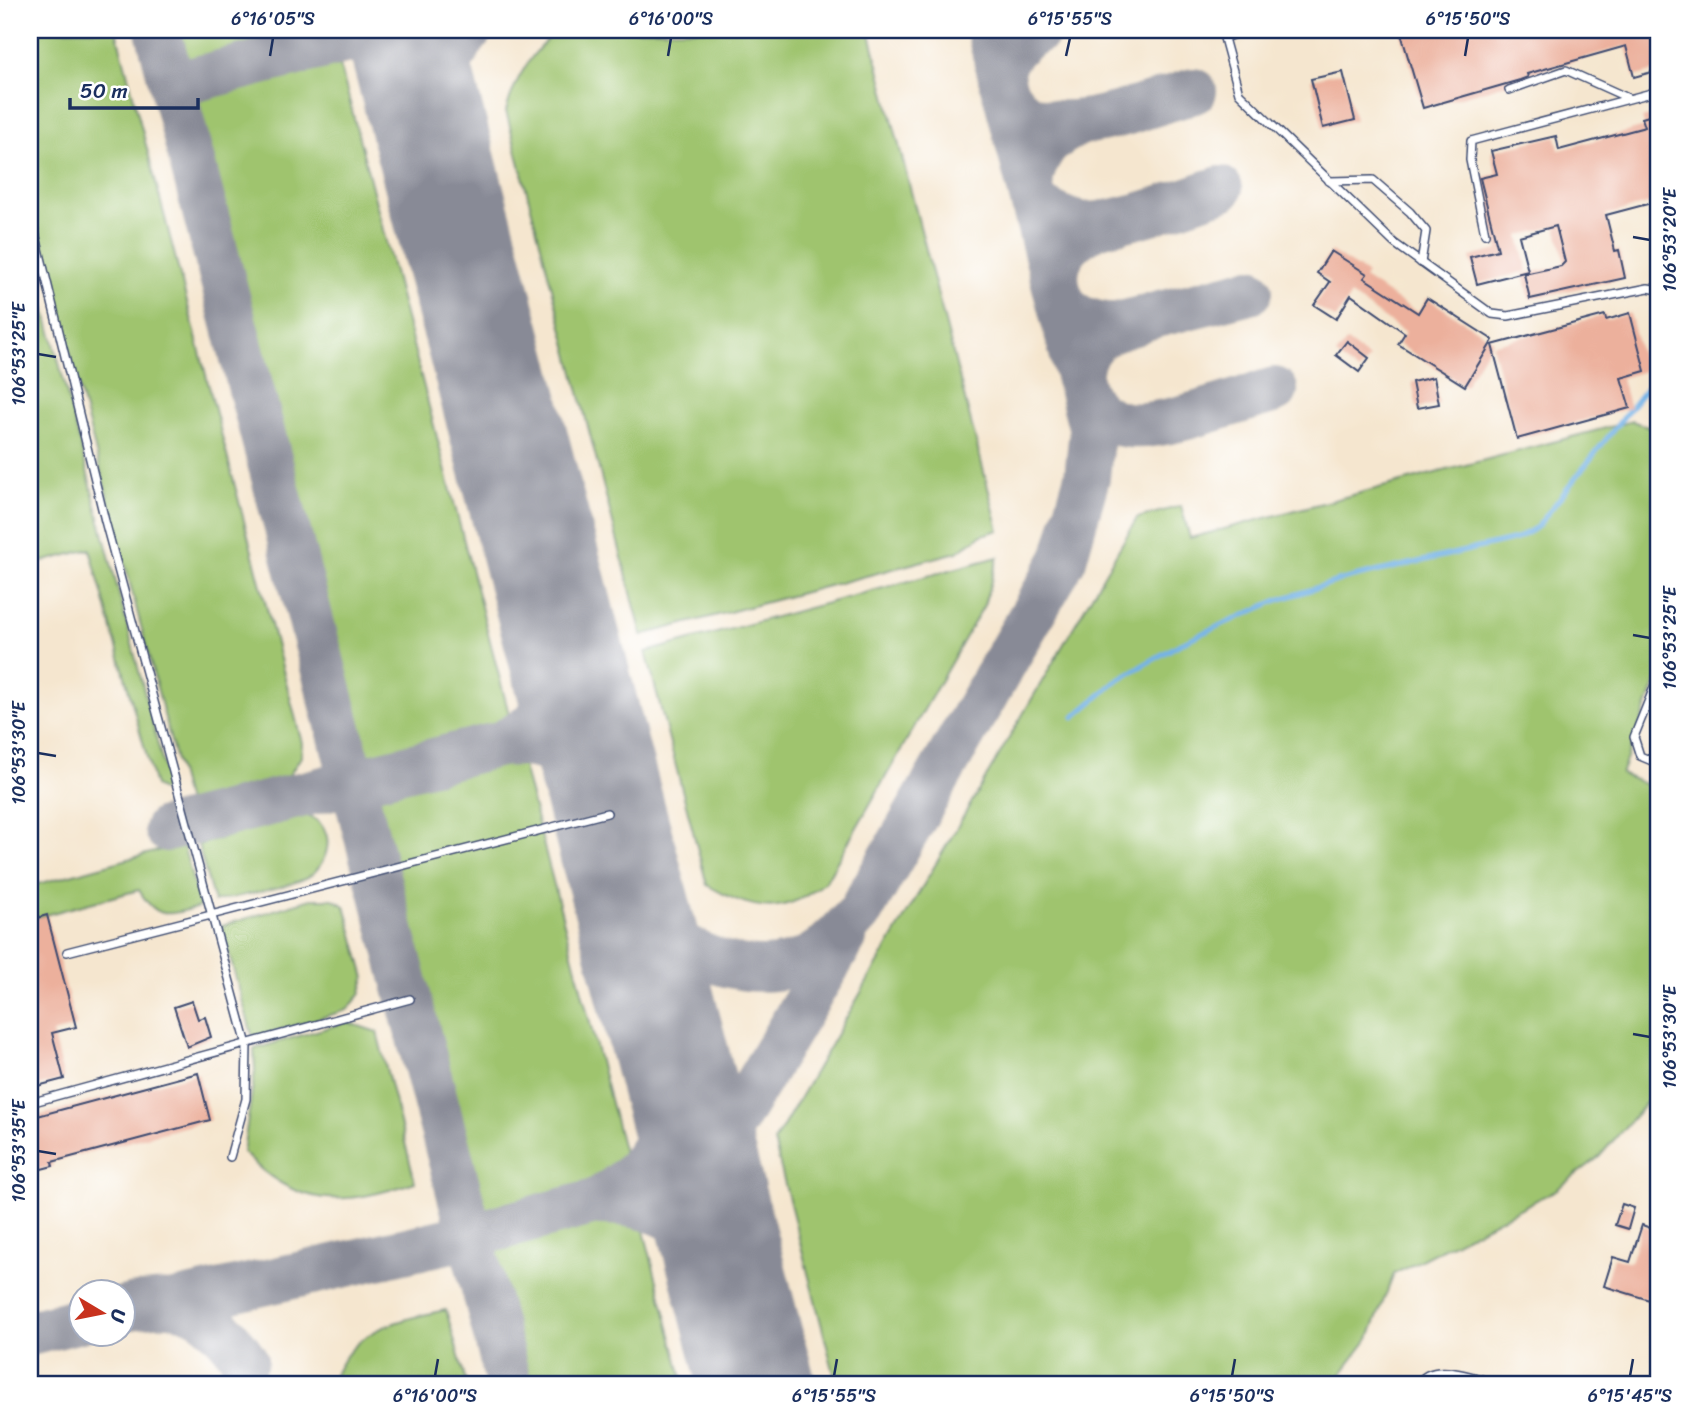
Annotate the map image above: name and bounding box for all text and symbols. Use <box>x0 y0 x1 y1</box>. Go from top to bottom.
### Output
text: 6°16'05"S <box>231 3 315 35</box>
text: 6°16'00"S <box>629 3 713 35</box>
text: 6°15'55"S <box>1028 3 1112 35</box>
text: 6°15'50"S <box>1426 3 1510 35</box>
scale bar <box>70 66 198 110</box>
text: 50 m <box>80 72 128 110</box>
text: 106°53'20"E <box>1654 187 1686 292</box>
text: 106°53'25"E <box>3 301 35 406</box>
text: 106°53'25"E <box>1654 585 1686 690</box>
text: 106°53'30"E <box>3 700 35 805</box>
text: 106°53'30"E <box>1654 984 1686 1089</box>
text: 106°53'35"E <box>3 1099 35 1202</box>
north arrow <box>66 1278 136 1348</box>
text: U <box>101 1307 136 1326</box>
text: 6°16'00"S <box>393 1380 477 1412</box>
text: 6°15'55"S <box>792 1380 876 1412</box>
text: 6°15'50"S <box>1190 1380 1274 1412</box>
text: 6°15'45"S <box>1588 1380 1672 1412</box>

